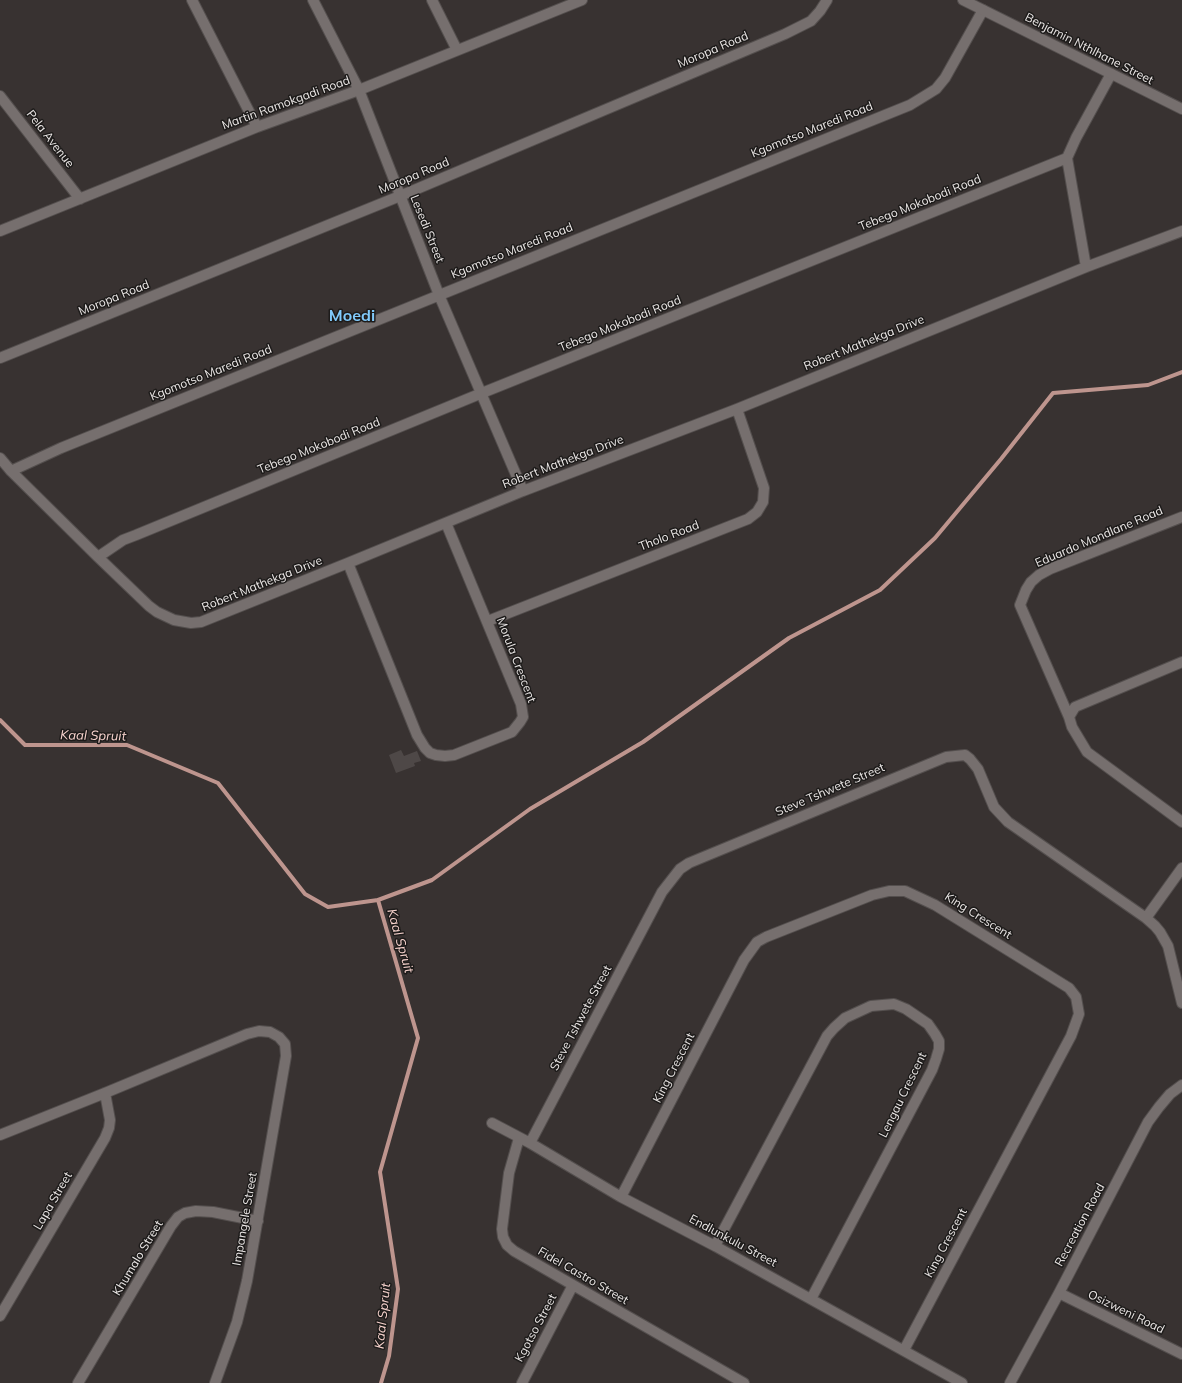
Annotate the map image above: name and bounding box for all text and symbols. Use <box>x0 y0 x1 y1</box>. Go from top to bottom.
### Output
street label: Benjamin Nthlhane Street <box>1022 10 1156 88</box>
street label: Moropa Road <box>676 29 750 71</box>
street label: Martin Ramokgadi Road <box>220 73 352 133</box>
street label: Kgomotso Maredi Road <box>749 99 875 161</box>
street label: Pela Avenue <box>23 107 77 171</box>
street label: Moropa Road <box>377 155 451 197</box>
street label: Tebego Mokobodi Road <box>857 172 983 234</box>
street label: Lesedi Street <box>407 193 447 265</box>
street label: Kgomotso Maredi Road <box>449 220 575 282</box>
street label: Moropa Road <box>76 277 152 319</box>
street label: Tebego Mokobodi Road <box>557 293 683 355</box>
district label: Moedi <box>329 306 375 326</box>
street label: Robert Mathekga Drive <box>802 312 926 374</box>
street label: Kgomotso Maredi Road <box>148 342 274 404</box>
street label: Tebego Mokobodi Road <box>256 415 382 477</box>
street label: Robert Mathekga Drive <box>500 432 626 492</box>
street label: Eduardo Mondlane Road <box>1033 504 1165 570</box>
street label: Tholo Road <box>637 518 701 554</box>
street label: Robert Mathekga Drive <box>200 553 324 615</box>
street label: Morula Crescent <box>493 615 539 705</box>
water label: Kaal Spruit <box>60 728 126 744</box>
street label: Steve Tshwete Street <box>773 760 887 820</box>
street label: King Crescent <box>942 890 1014 942</box>
water label: Kaal Spruit <box>383 907 417 975</box>
street label: Steve Tshwete Street <box>547 963 615 1073</box>
street label: King Crescent <box>650 1031 698 1105</box>
street label: Lengau Crescent <box>876 1050 930 1140</box>
street label: Lapa Street <box>31 1169 75 1233</box>
street label: Impangele Street <box>230 1171 260 1267</box>
street label: Recreation Road <box>1052 1181 1108 1269</box>
street label: King Crescent <box>922 1206 970 1280</box>
street label: Endlunkulu Street <box>687 1212 779 1270</box>
street label: Khumalo Street <box>110 1218 166 1298</box>
street label: Fidel Castro Street <box>535 1244 631 1308</box>
water label: Kaal Spruit <box>372 1282 394 1350</box>
street label: Osizweni Road <box>1085 1287 1167 1337</box>
street label: Kgotso Street <box>512 1292 560 1364</box>

